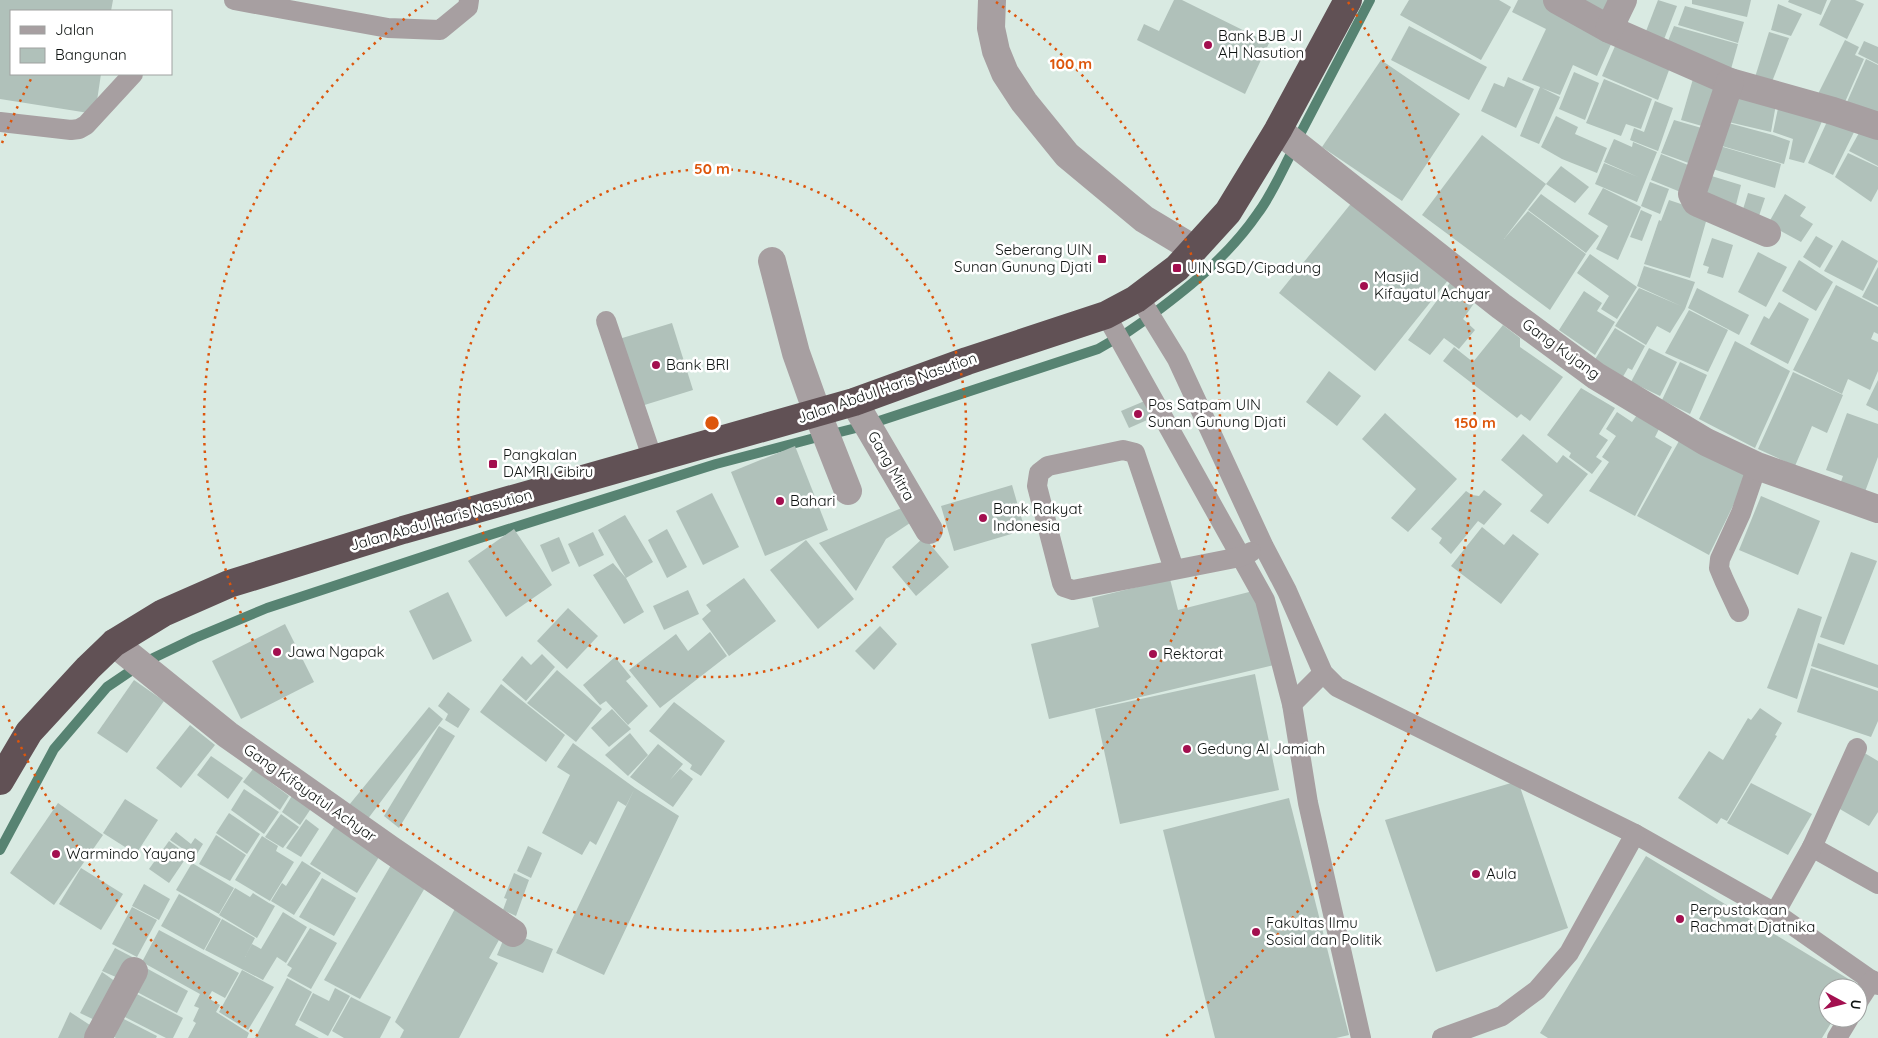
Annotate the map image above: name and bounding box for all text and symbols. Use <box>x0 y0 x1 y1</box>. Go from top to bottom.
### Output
legend <box>10 10 172 75</box>
text: Jalan <box>55 20 94 39</box>
place label: Bank BJB Jl AH Nasution <box>1218 26 1304 62</box>
marker: Bank BJB Jl AH Nasution <box>1202 39 1214 51</box>
text: Bangunan <box>55 45 127 64</box>
text: 100 m <box>1050 54 1092 73</box>
text: 50 m <box>694 159 730 178</box>
place label: Seberang UIN Sunan Gunung Djati <box>954 240 1092 276</box>
marker: Seberang UIN Sunan Gunung Djati <box>1096 253 1108 265</box>
place label: UIN SGD/Cipadung <box>1187 258 1321 277</box>
marker: UIN SGD/Cipadung <box>1171 262 1183 274</box>
place label: Masjid Kifayatul Achyar <box>1374 267 1490 303</box>
marker: Masjid Kifayatul Achyar <box>1358 280 1370 292</box>
street label: Gang Kujang <box>1519 314 1604 383</box>
street label: Jalan Abdul Haris Nasution <box>794 348 979 427</box>
place label: Bank BRI <box>666 355 729 374</box>
marker: Bank BRI <box>650 359 662 371</box>
place label: Pos Satpam UIN Sunan Gunung Djati <box>1148 395 1286 431</box>
marker: Pos Satpam UIN Sunan Gunung Djati <box>1132 408 1144 420</box>
text: 150 m <box>1454 413 1496 432</box>
centre of rings <box>703 414 721 432</box>
street label: Gang Mitra <box>864 428 919 504</box>
place label: Pangkalan DAMRI Cibiru <box>503 445 593 481</box>
marker: Pangkalan DAMRI Cibiru <box>487 458 499 470</box>
street label: Jalan Abdul Haris Nasution <box>348 484 534 555</box>
place label: Bahari <box>790 491 835 510</box>
marker: Bahari <box>774 495 786 507</box>
place label: Bank Rakyat Indonesia <box>993 499 1083 535</box>
marker: Bank Rakyat Indonesia <box>977 512 989 524</box>
place label: Jawa Ngapak <box>287 642 385 661</box>
place label: Rektorat <box>1163 644 1223 663</box>
marker: Jawa Ngapak <box>271 646 283 658</box>
marker: Rektorat <box>1147 648 1159 660</box>
place label: Gedung Al Jamiah <box>1197 739 1325 758</box>
street label: Gang Kifayatul Achyar <box>240 740 381 846</box>
marker: Gedung Al Jamiah <box>1181 743 1193 755</box>
place label: Warmindo Yayang <box>66 844 196 863</box>
marker: Warmindo Yayang <box>50 848 62 860</box>
place label: Aula <box>1486 864 1517 883</box>
marker: Aula <box>1470 868 1482 880</box>
place label: Perpustakaan Rachmat Djatnika <box>1690 900 1815 936</box>
place label: Fakultas Ilmu Sosial dan Politik <box>1266 913 1382 949</box>
marker: Perpustakaan Rachmat Djatnika <box>1674 913 1686 925</box>
marker: Fakultas Ilmu Sosial dan Politik <box>1250 926 1262 938</box>
north arrow <box>1818 978 1868 1028</box>
text: U <box>1846 999 1865 1011</box>

